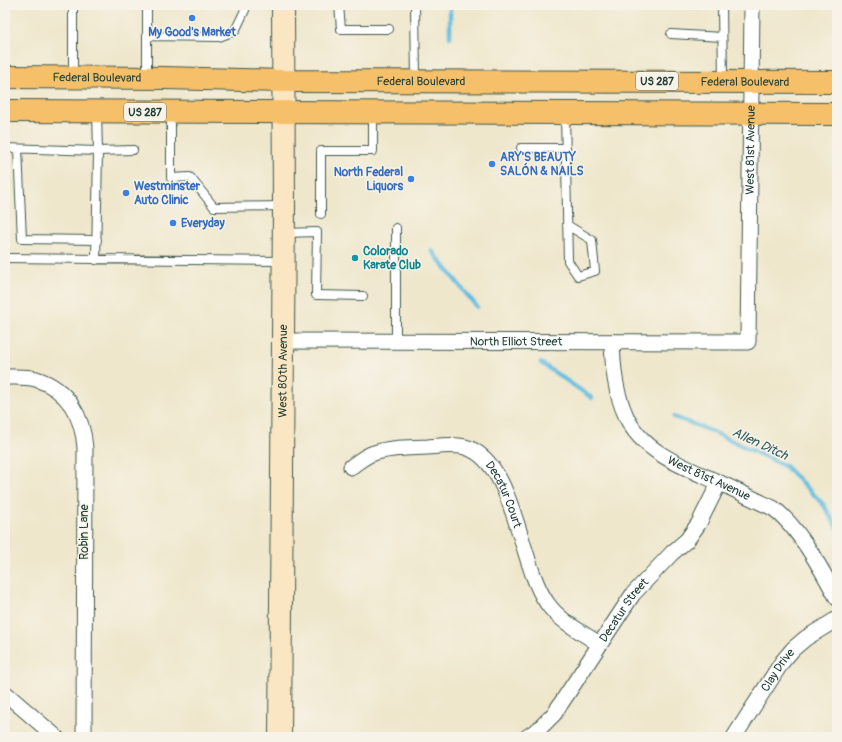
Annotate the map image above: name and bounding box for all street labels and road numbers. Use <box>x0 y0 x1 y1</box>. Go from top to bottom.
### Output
street label: Federal Boulevard <box>52 70 142 85</box>
road number: US 287 <box>636 72 678 90</box>
street label: Federal Boulevard <box>376 74 466 89</box>
street label: Federal Boulevard <box>700 74 790 89</box>
road number: US 287 <box>124 103 166 121</box>
street label: West 81st Avenue <box>742 105 758 195</box>
street label: West 80th Avenue <box>275 324 291 418</box>
street label: North Elliot Street <box>470 334 562 349</box>
street label: West 81st Avenue <box>665 452 753 504</box>
street label: Decatur Court <box>482 458 525 530</box>
street label: Robin Lane <box>77 504 92 560</box>
street label: Decatur Street <box>596 575 652 645</box>
street label: Clay Drive <box>758 645 798 694</box>

